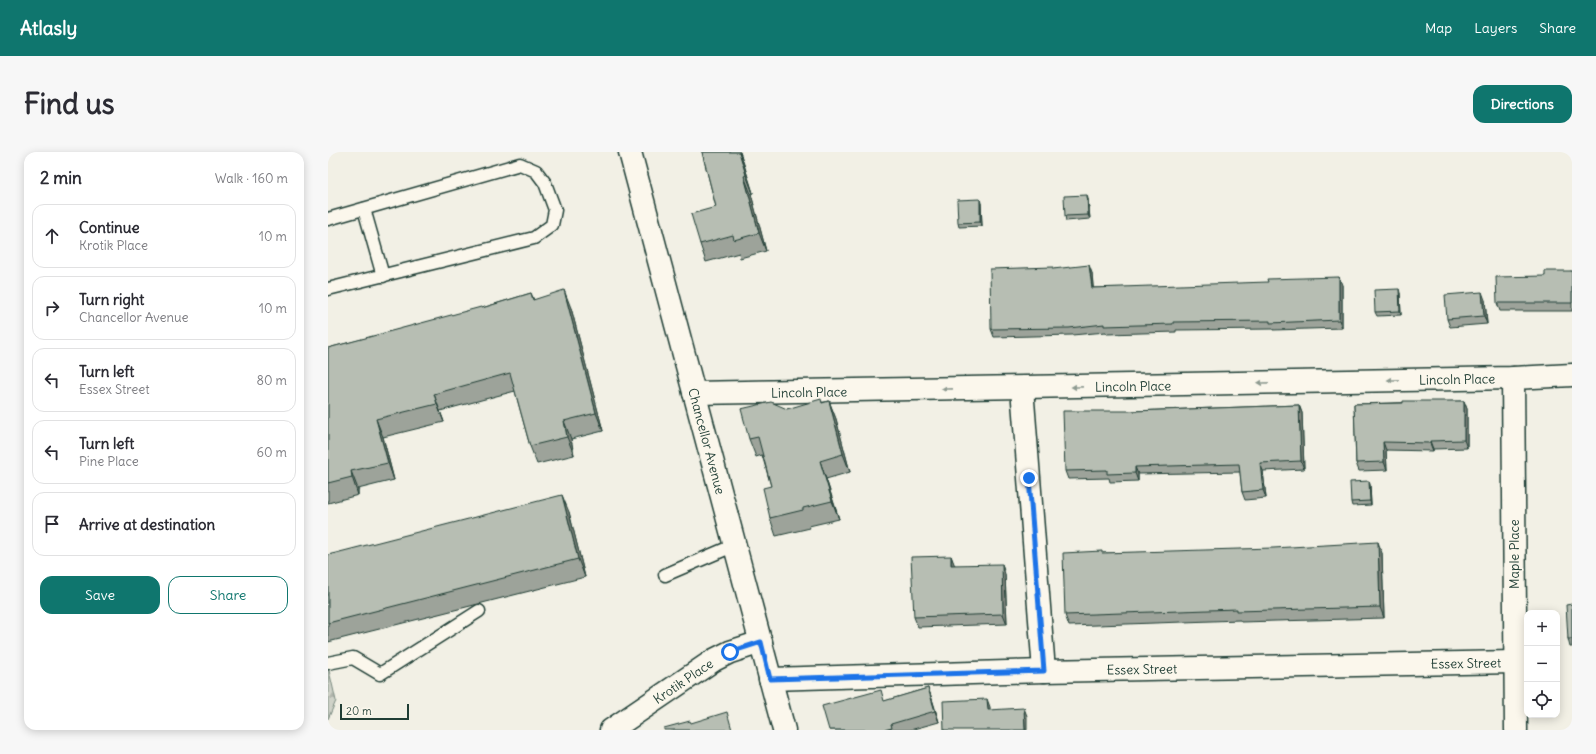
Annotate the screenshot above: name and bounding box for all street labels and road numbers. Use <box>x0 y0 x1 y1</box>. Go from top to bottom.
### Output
street label: Lincoln Place <box>1419 370 1495 389</box>
street label: Lincoln Place <box>1095 377 1171 396</box>
street label: Lincoln Place <box>771 383 847 402</box>
street label: Chancellor Avenue <box>684 386 729 496</box>
street label: Maple Place <box>1506 519 1523 589</box>
street label: Essex Street <box>1431 654 1502 673</box>
street label: Krotik Place <box>650 655 717 708</box>
street label: Essex Street <box>1107 660 1178 679</box>

